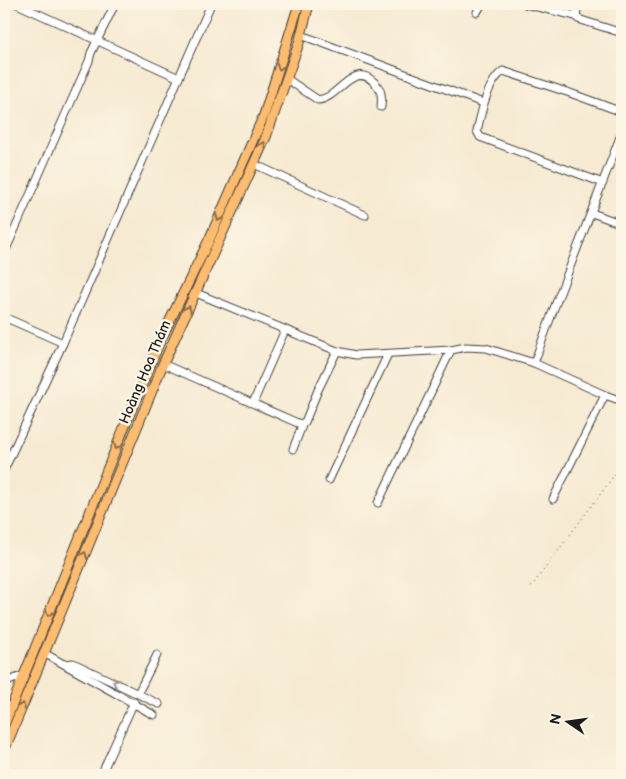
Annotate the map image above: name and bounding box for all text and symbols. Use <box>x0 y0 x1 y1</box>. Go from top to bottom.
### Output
one-way arrow <box>275 63 285 71</box>
one-way arrow <box>256 141 267 150</box>
one-way arrow <box>215 213 225 222</box>
one-way arrow <box>182 305 192 314</box>
street label: Hoàng Hoa Thám <box>116 318 174 426</box>
one-way arrow <box>112 441 123 450</box>
one-way arrow <box>78 552 88 560</box>
one-way arrow <box>45 608 56 617</box>
one-way arrow <box>112 678 121 689</box>
north arrow <box>544 696 594 746</box>
one-way arrow <box>16 702 26 711</box>
text: N <box>546 712 565 726</box>

